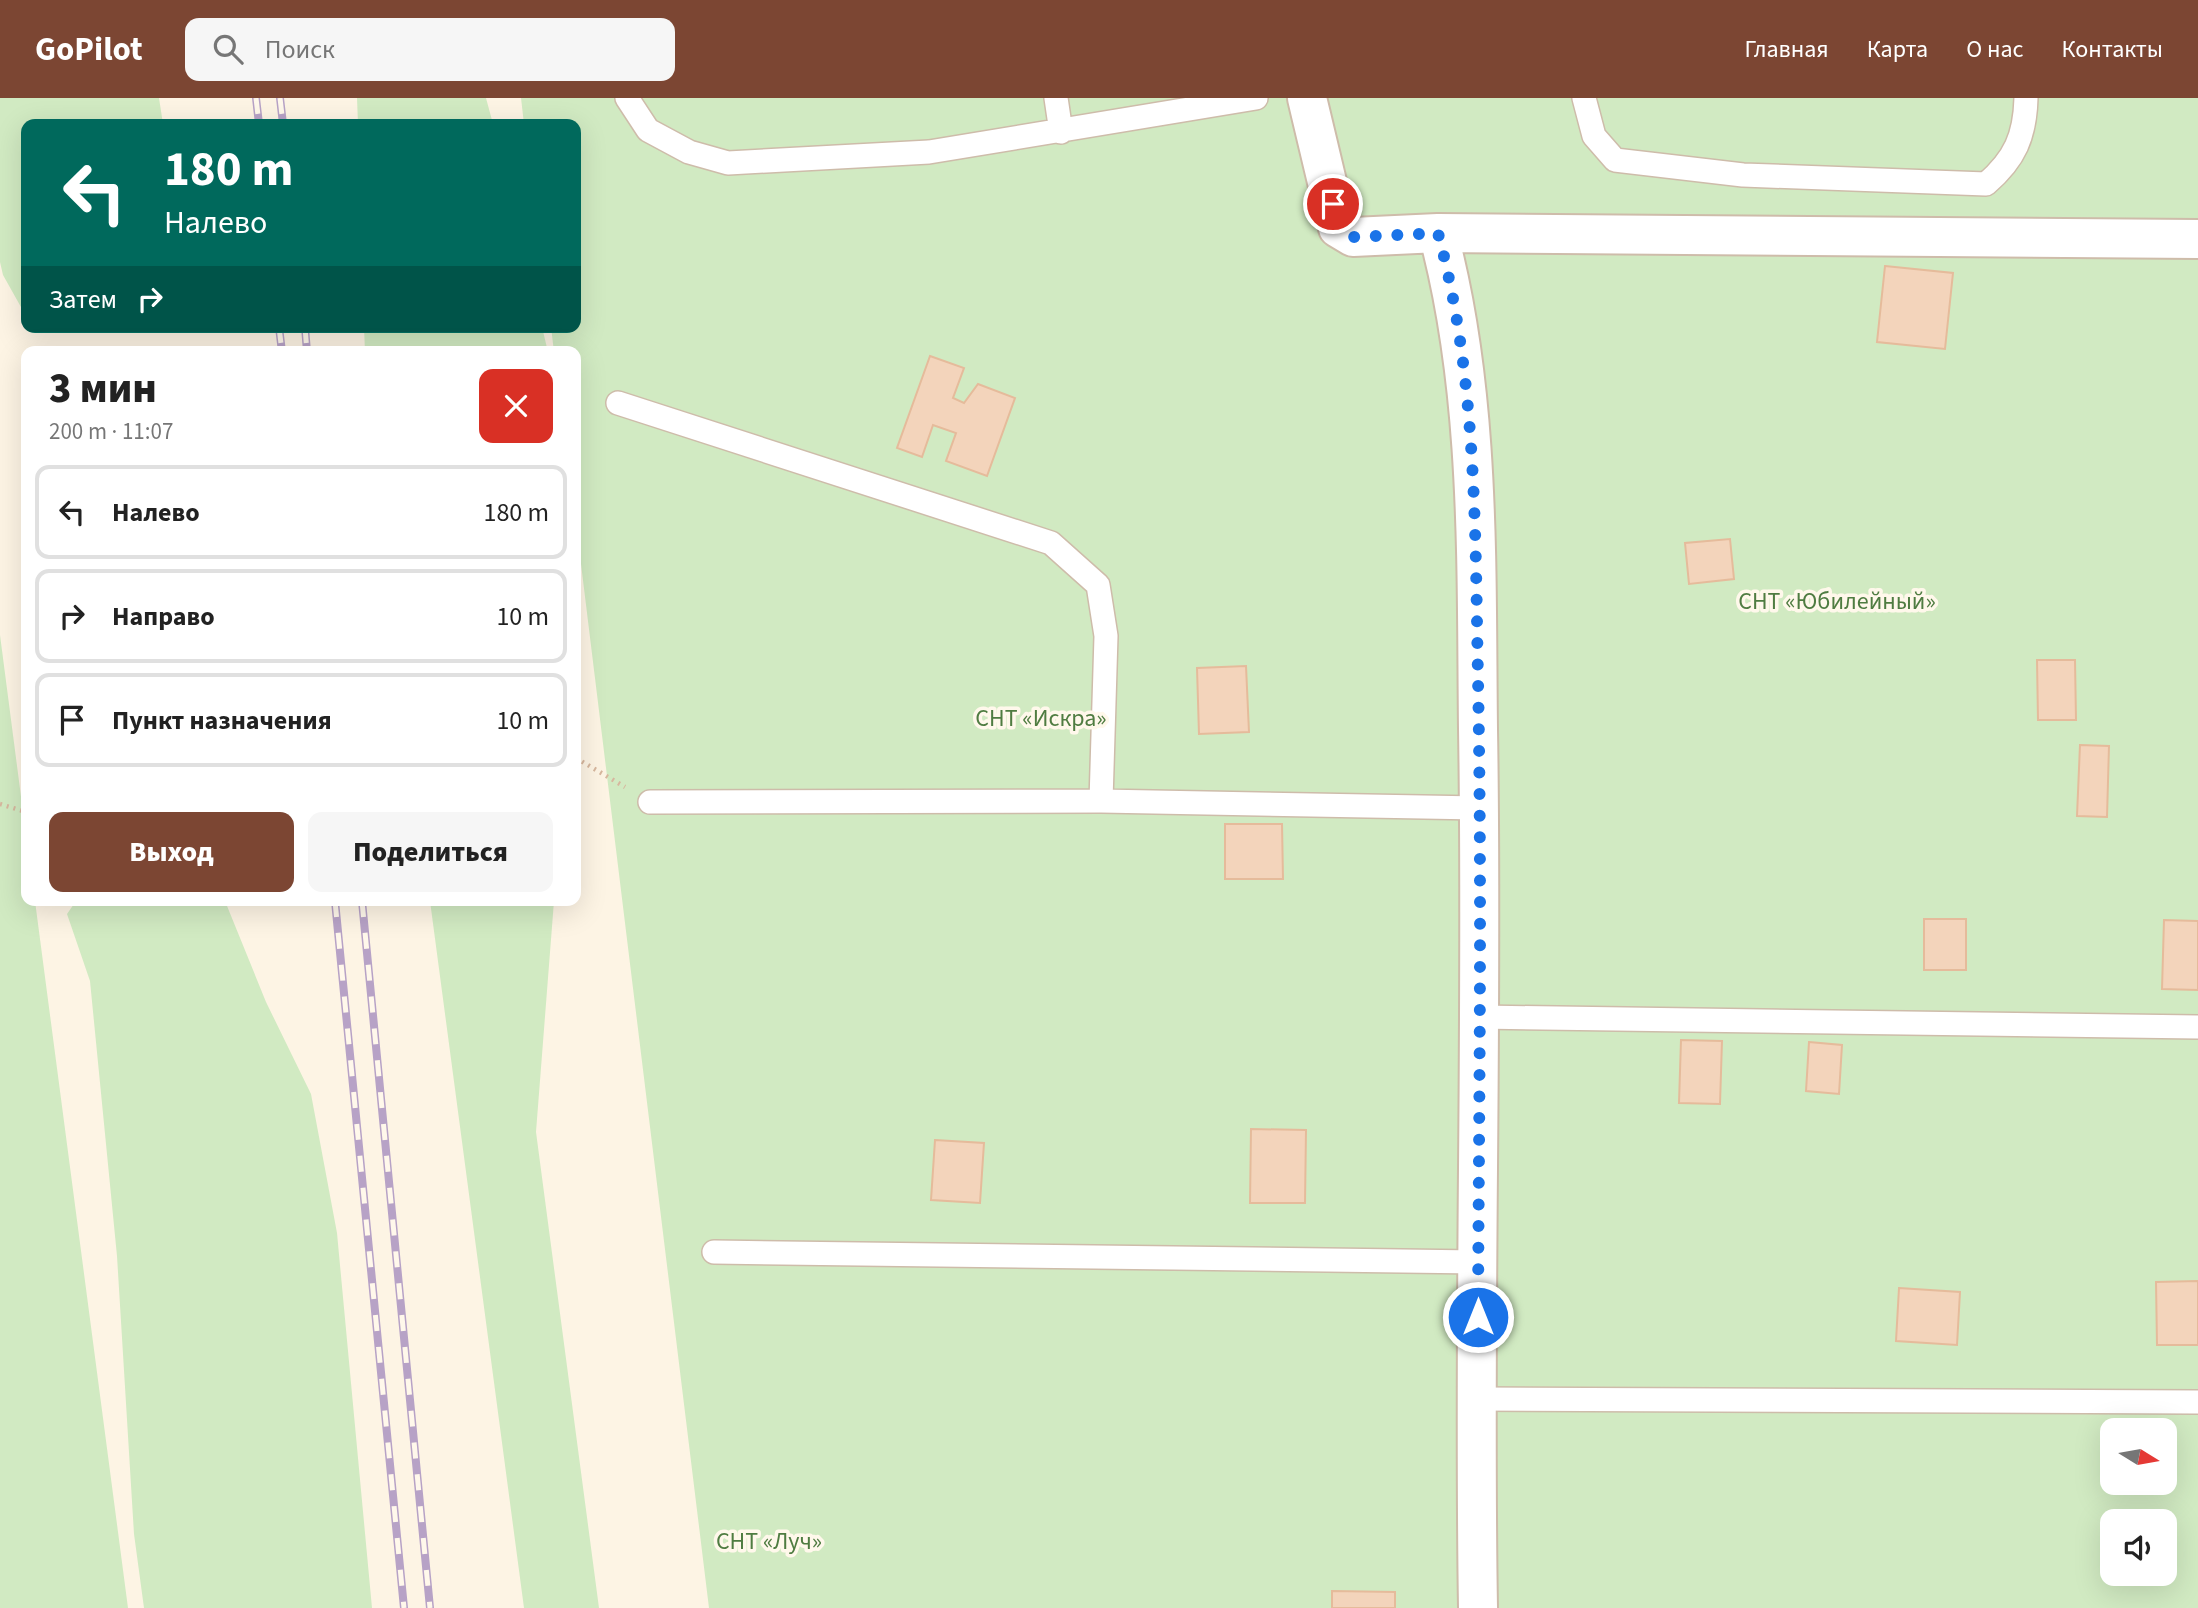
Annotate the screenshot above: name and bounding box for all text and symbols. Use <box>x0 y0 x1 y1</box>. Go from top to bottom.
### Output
search box <box>185 18 675 81</box>
text: GoPilot <box>35 26 143 73</box>
icon: search <box>209 30 247 68</box>
text: Поиск <box>265 31 335 68</box>
text: Главная <box>1744 32 1829 67</box>
text: Карта <box>1867 32 1928 67</box>
text: О нас <box>1966 32 2023 67</box>
text: Контакты <box>2061 32 2163 67</box>
text: 180 m <box>164 135 293 205</box>
icon: left <box>49 147 140 238</box>
pin <box>1303 174 1363 234</box>
icon: arrive <box>1314 185 1352 223</box>
text: Налево <box>164 200 267 246</box>
icon: right <box>131 280 169 318</box>
text: Затем <box>49 281 117 318</box>
text: 3 мин <box>49 359 157 419</box>
button: close <box>479 369 553 443</box>
text: 200 m · 11:07 <box>49 415 173 448</box>
icon: left <box>53 493 91 531</box>
text: Налево <box>112 494 200 531</box>
text: 180 m <box>483 494 549 531</box>
park label: СНТ «Юбилейный» <box>1738 584 1936 619</box>
icon: right <box>53 597 91 635</box>
text: Направо <box>112 598 215 635</box>
text: 10 m <box>496 598 549 635</box>
icon: arrive <box>53 701 91 739</box>
park label: СНТ «Искра» <box>975 701 1107 736</box>
text: Пункт назначения <box>112 702 332 739</box>
text: 10 m <box>496 702 549 739</box>
button: Выход <box>49 812 294 892</box>
button: Поделиться <box>308 812 553 892</box>
position arrow <box>1441 1280 1515 1354</box>
north arrow <box>2100 1418 2177 1494</box>
map controls <box>2100 1418 2177 1586</box>
button: sound <box>2100 1509 2177 1586</box>
park label: СНТ «Луч» <box>716 1524 822 1559</box>

